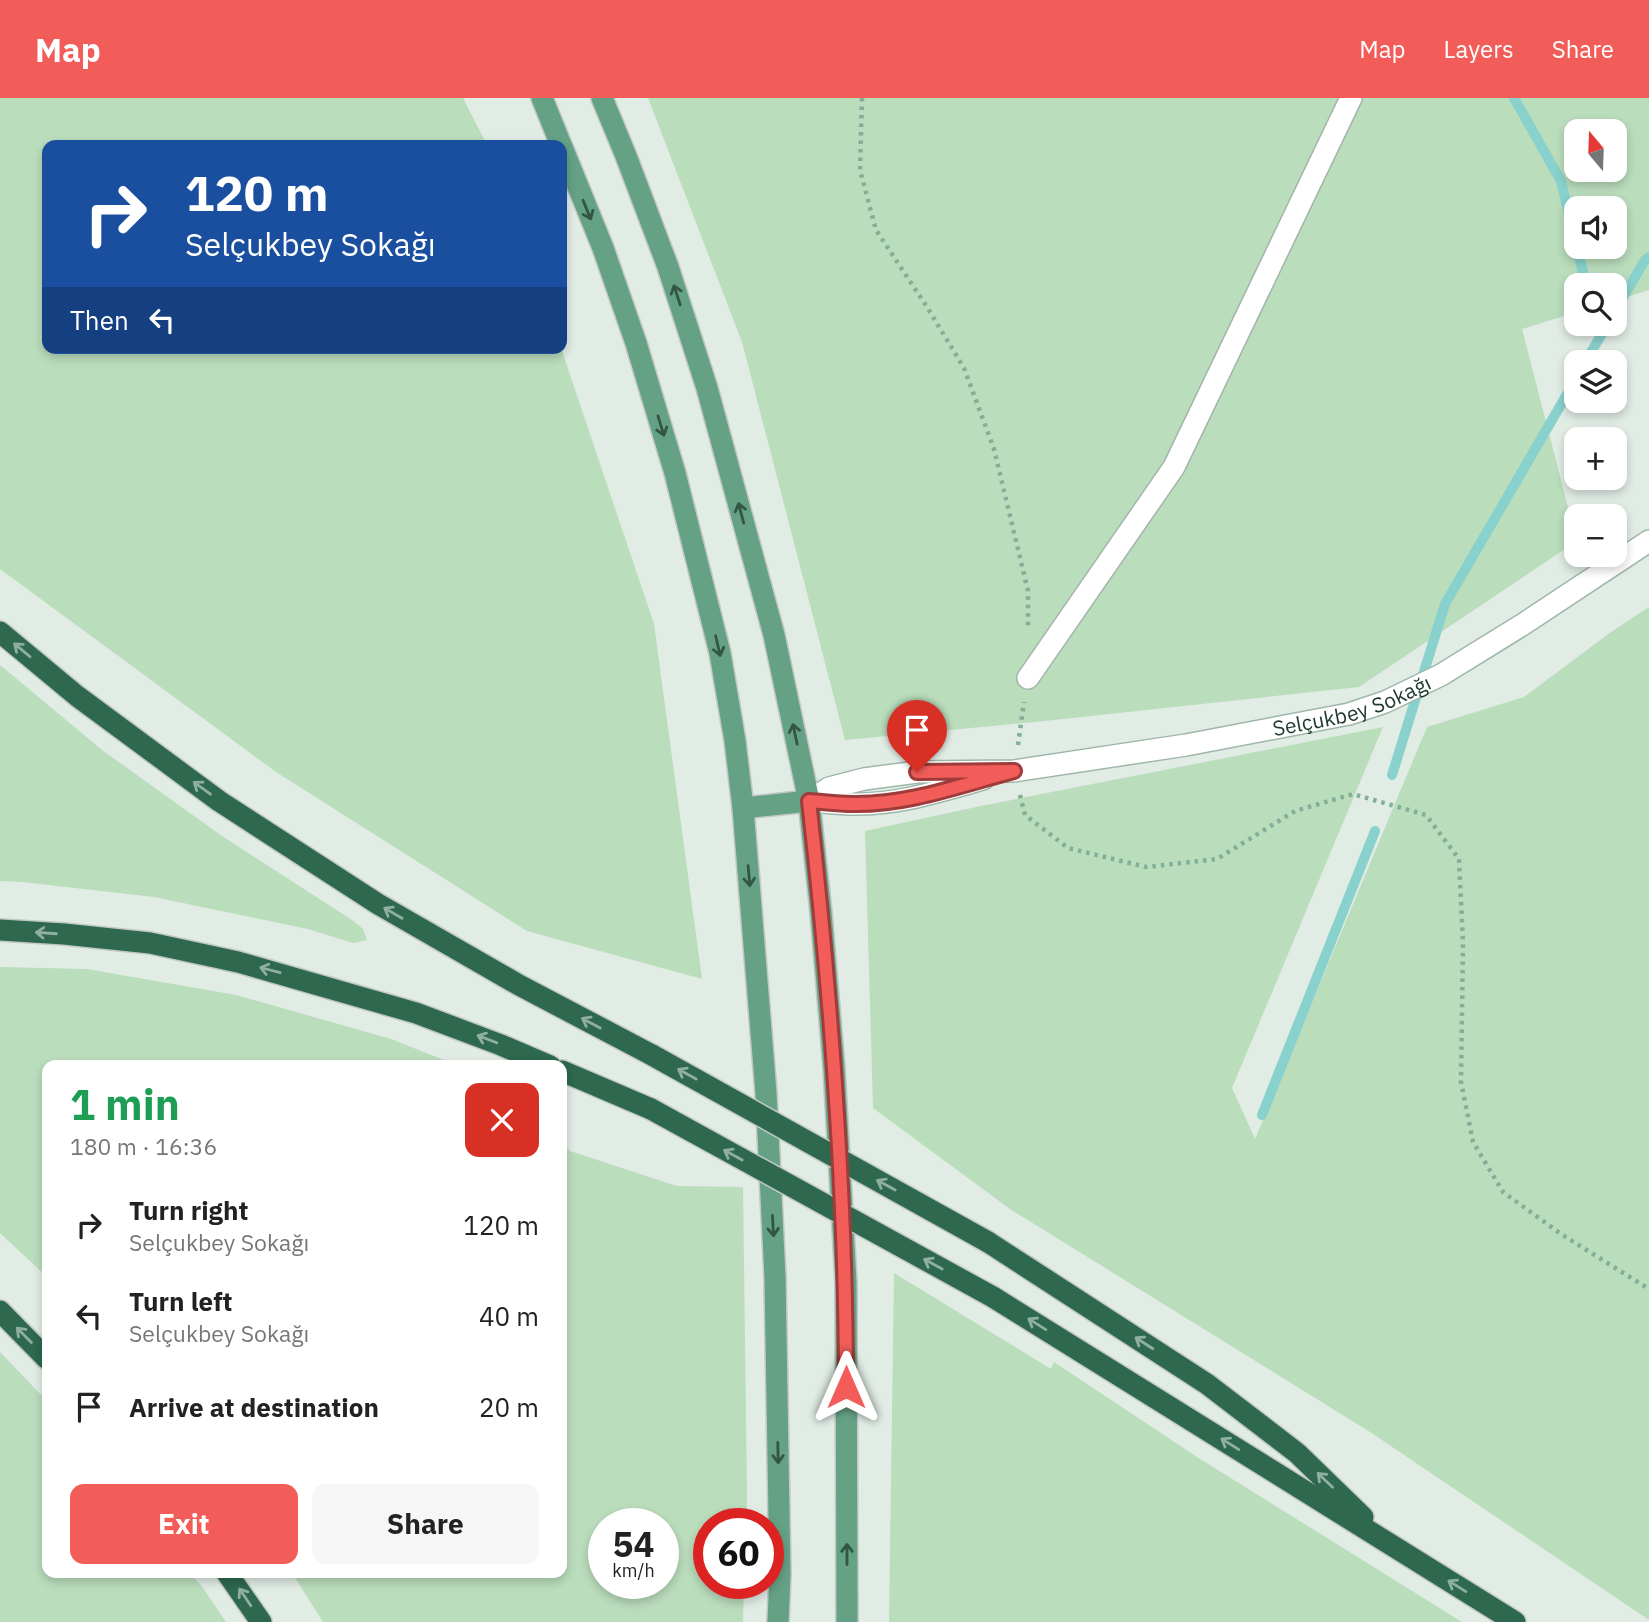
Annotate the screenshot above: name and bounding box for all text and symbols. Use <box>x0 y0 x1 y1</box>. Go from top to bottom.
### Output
text: Map <box>35 28 101 71</box>
text: Map <box>1359 33 1406 65</box>
text: Layers <box>1444 33 1514 65</box>
text: Share <box>1552 33 1614 65</box>
north arrow <box>1564 119 1628 182</box>
map controls <box>1564 119 1627 567</box>
text: 120 m <box>185 161 329 224</box>
icon: right <box>70 168 161 259</box>
button: sound <box>1564 196 1627 259</box>
one-way arrow <box>582 199 595 221</box>
text: Selçukbey Sokağı <box>185 223 436 265</box>
button: search <box>1564 273 1627 336</box>
one-way arrow <box>670 284 683 306</box>
icon: left <box>143 301 181 339</box>
text: Then <box>70 303 129 337</box>
button: layers <box>1564 350 1627 413</box>
one-way arrow <box>655 414 668 436</box>
button: + <box>1564 427 1627 490</box>
one-way arrow <box>734 502 747 525</box>
button: − <box>1564 504 1627 567</box>
one-way arrow <box>712 634 725 657</box>
one-way arrow <box>13 642 31 658</box>
street label: Selçukbey Sokağı <box>1270 668 1435 742</box>
pin <box>887 700 947 772</box>
icon: arrive <box>898 711 936 749</box>
one-way arrow <box>788 723 801 746</box>
one-way arrow <box>193 781 212 796</box>
one-way arrow <box>743 865 756 887</box>
one-way arrow <box>383 906 403 920</box>
one-way arrow <box>36 926 58 939</box>
one-way arrow <box>260 963 282 976</box>
one-way arrow <box>582 1016 602 1030</box>
one-way arrow <box>477 1032 498 1045</box>
one-way arrow <box>677 1067 698 1080</box>
text: 1 min <box>70 1077 180 1132</box>
button: close <box>465 1083 539 1157</box>
text: 180 m · 16:36 <box>70 1131 217 1161</box>
one-way arrow <box>723 1147 744 1161</box>
one-way arrow <box>876 1178 896 1192</box>
text: Turn right <box>129 1193 248 1227</box>
icon: right <box>70 1206 108 1244</box>
text: 120 m <box>463 1208 539 1242</box>
one-way arrow <box>766 1214 779 1237</box>
text: Selçukbey Sokağı <box>129 1227 309 1257</box>
one-way arrow <box>923 1257 943 1271</box>
text: Turn left <box>129 1284 232 1318</box>
icon: left <box>70 1297 108 1335</box>
text: 40 m <box>479 1299 539 1333</box>
one-way arrow <box>1027 1316 1047 1330</box>
text: Selçukbey Sokağı <box>129 1318 309 1348</box>
one-way arrow <box>15 1327 32 1344</box>
one-way arrow <box>1135 1336 1154 1351</box>
position arrow <box>809 1350 883 1424</box>
icon: arrive <box>70 1388 108 1426</box>
text: Arrive at destination <box>129 1390 379 1424</box>
text: 20 m <box>479 1390 539 1424</box>
one-way arrow <box>1220 1437 1240 1451</box>
one-way arrow <box>771 1441 785 1464</box>
one-way arrow <box>1317 1472 1334 1489</box>
button: Exit <box>70 1484 298 1564</box>
button: Share <box>312 1484 539 1564</box>
speed limit sign: 60 <box>693 1508 784 1599</box>
text: 54 <box>612 1521 655 1567</box>
one-way arrow <box>840 1543 854 1566</box>
text: km/h <box>612 1559 655 1582</box>
one-way arrow <box>1448 1578 1468 1592</box>
one-way arrow <box>237 1588 251 1608</box>

